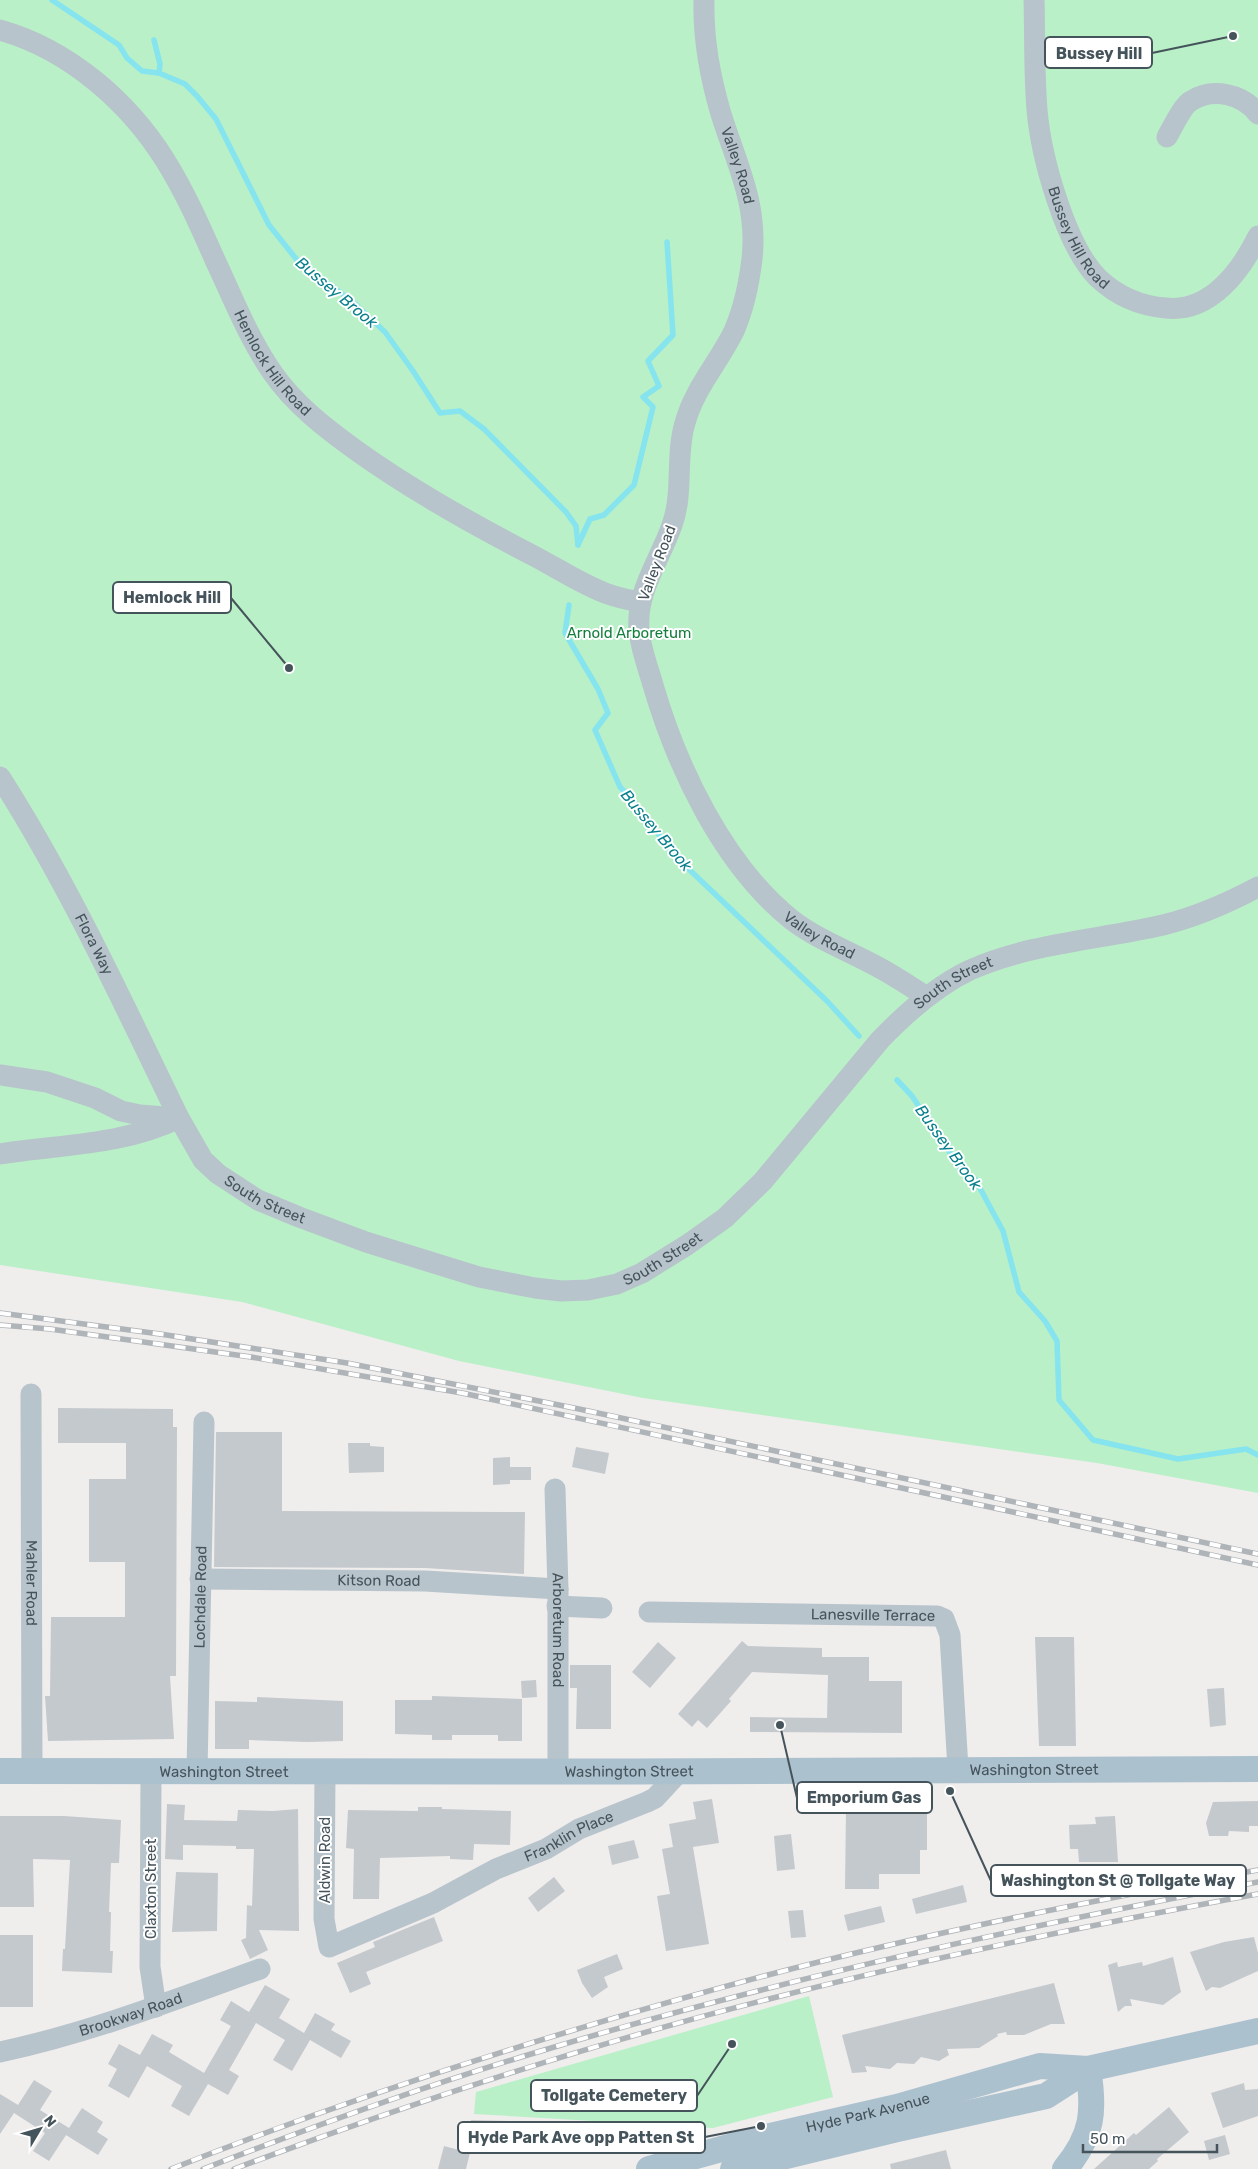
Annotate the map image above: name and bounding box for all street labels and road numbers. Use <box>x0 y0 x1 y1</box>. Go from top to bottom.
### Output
street label: Valley Road <box>717 125 758 206</box>
street label: Bussey Hill Road <box>1044 184 1113 293</box>
street label: Hemlock Hill Road <box>230 307 315 420</box>
street label: Valley Road <box>634 523 680 603</box>
street label: Valley Road <box>780 908 858 963</box>
street label: Flora Way <box>71 911 117 978</box>
street label: South Street <box>910 953 995 1013</box>
street label: South Street <box>221 1171 308 1228</box>
street label: South Street <box>620 1228 705 1289</box>
street label: Mahler Road <box>22 1540 41 1626</box>
street label: Lochdale Road <box>190 1545 211 1649</box>
street label: Kitson Road <box>337 1571 421 1590</box>
street label: Arboretum Road <box>549 1572 567 1687</box>
street label: Lanesville Terrace <box>811 1605 935 1625</box>
street label: Washington Street <box>969 1761 1099 1779</box>
street label: Washington Street <box>564 1762 694 1781</box>
street label: Washington Street <box>159 1763 289 1781</box>
street label: Franklin Place <box>522 1807 616 1866</box>
street label: Aldwin Road <box>316 1817 334 1903</box>
street label: Claxton Street <box>142 1839 160 1939</box>
street label: Brookway Road <box>77 1989 185 2040</box>
street label: Hyde Park Avenue <box>804 2089 932 2136</box>

